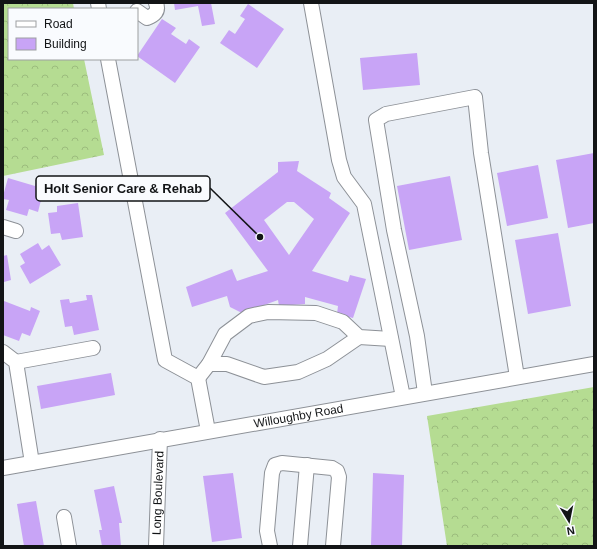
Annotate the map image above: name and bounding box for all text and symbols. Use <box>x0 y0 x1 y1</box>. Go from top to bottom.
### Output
legend <box>8 8 138 60</box>
text: Road <box>44 17 73 31</box>
text: Building <box>44 37 87 51</box>
callout: Holt Senior Care & Rehab <box>36 176 210 201</box>
text: Holt Senior Care & Rehab <box>44 181 202 196</box>
street label: Willoughby Road <box>253 401 344 431</box>
street label: Long Boulevard <box>149 451 167 535</box>
north arrow <box>549 501 589 541</box>
text: N <box>566 524 576 537</box>

